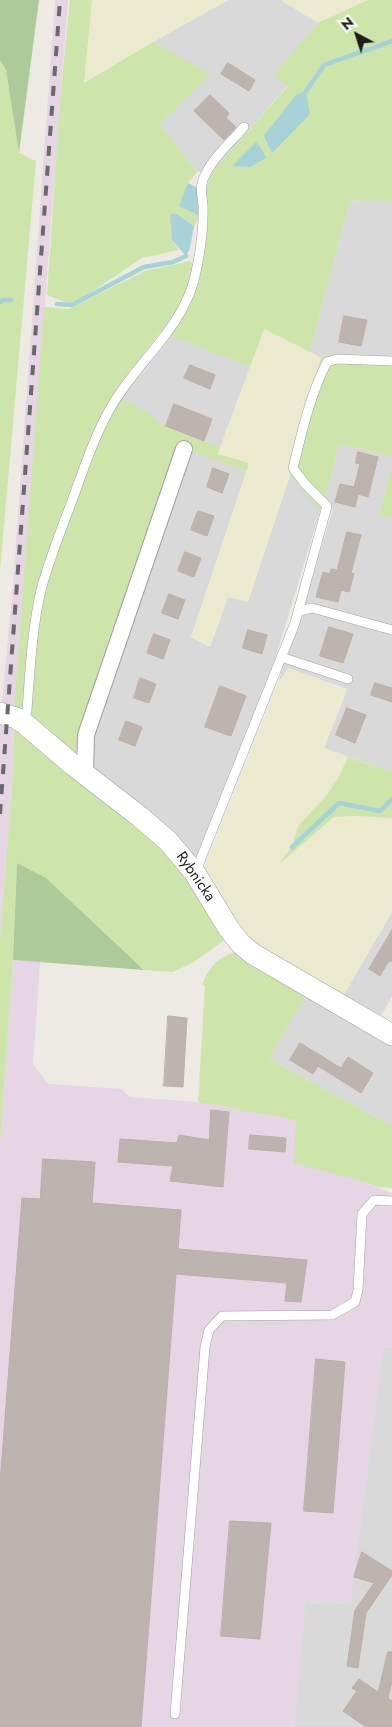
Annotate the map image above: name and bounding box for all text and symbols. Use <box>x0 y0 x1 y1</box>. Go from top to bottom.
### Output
north arrow <box>332 10 382 60</box>
text: N <box>337 12 358 35</box>
street label: Rybnicka <box>171 849 219 905</box>

